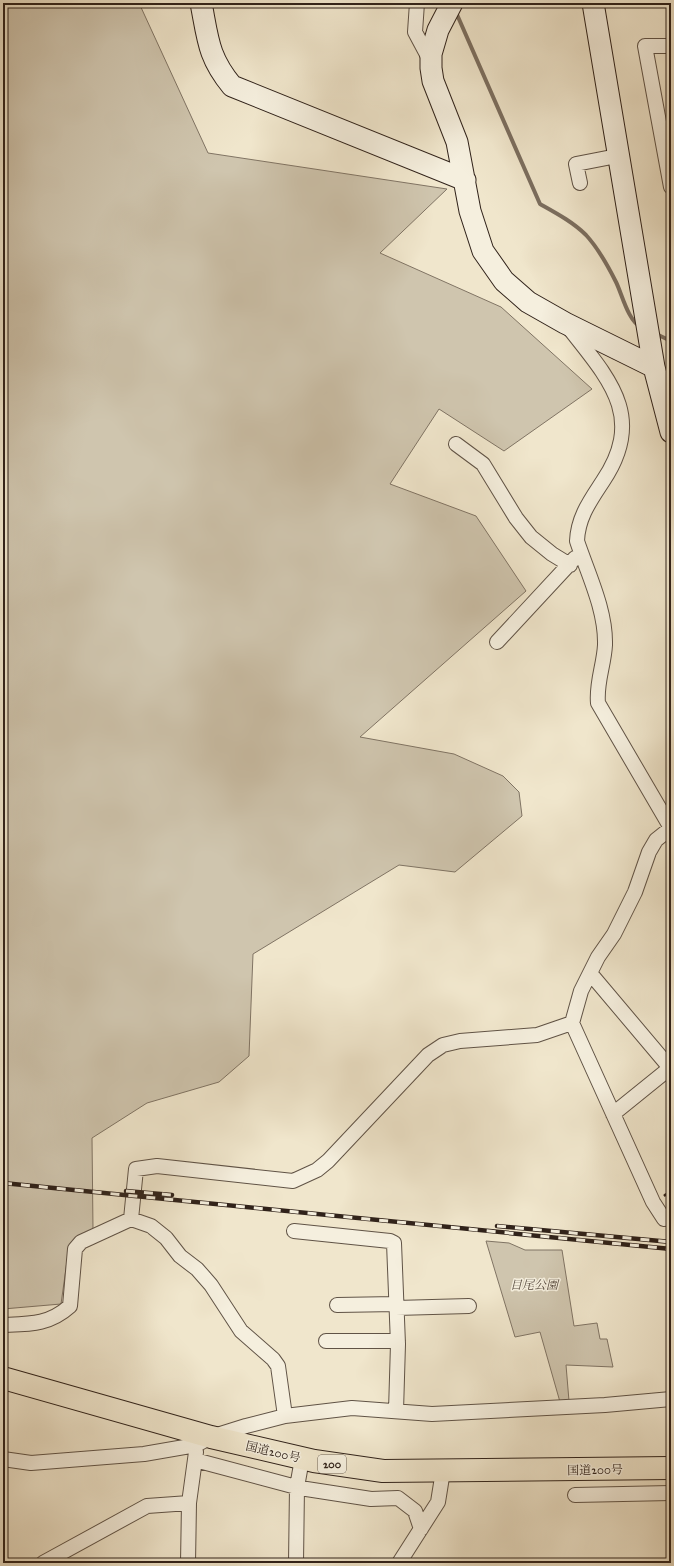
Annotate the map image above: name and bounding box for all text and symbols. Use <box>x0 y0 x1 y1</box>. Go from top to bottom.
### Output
park label: 目尾公園 <box>510 1278 560 1292</box>
street label: 国道200号 <box>244 1439 302 1465</box>
road number: 200 <box>318 1455 346 1473</box>
street label: 国道200号 <box>567 1463 623 1477</box>

